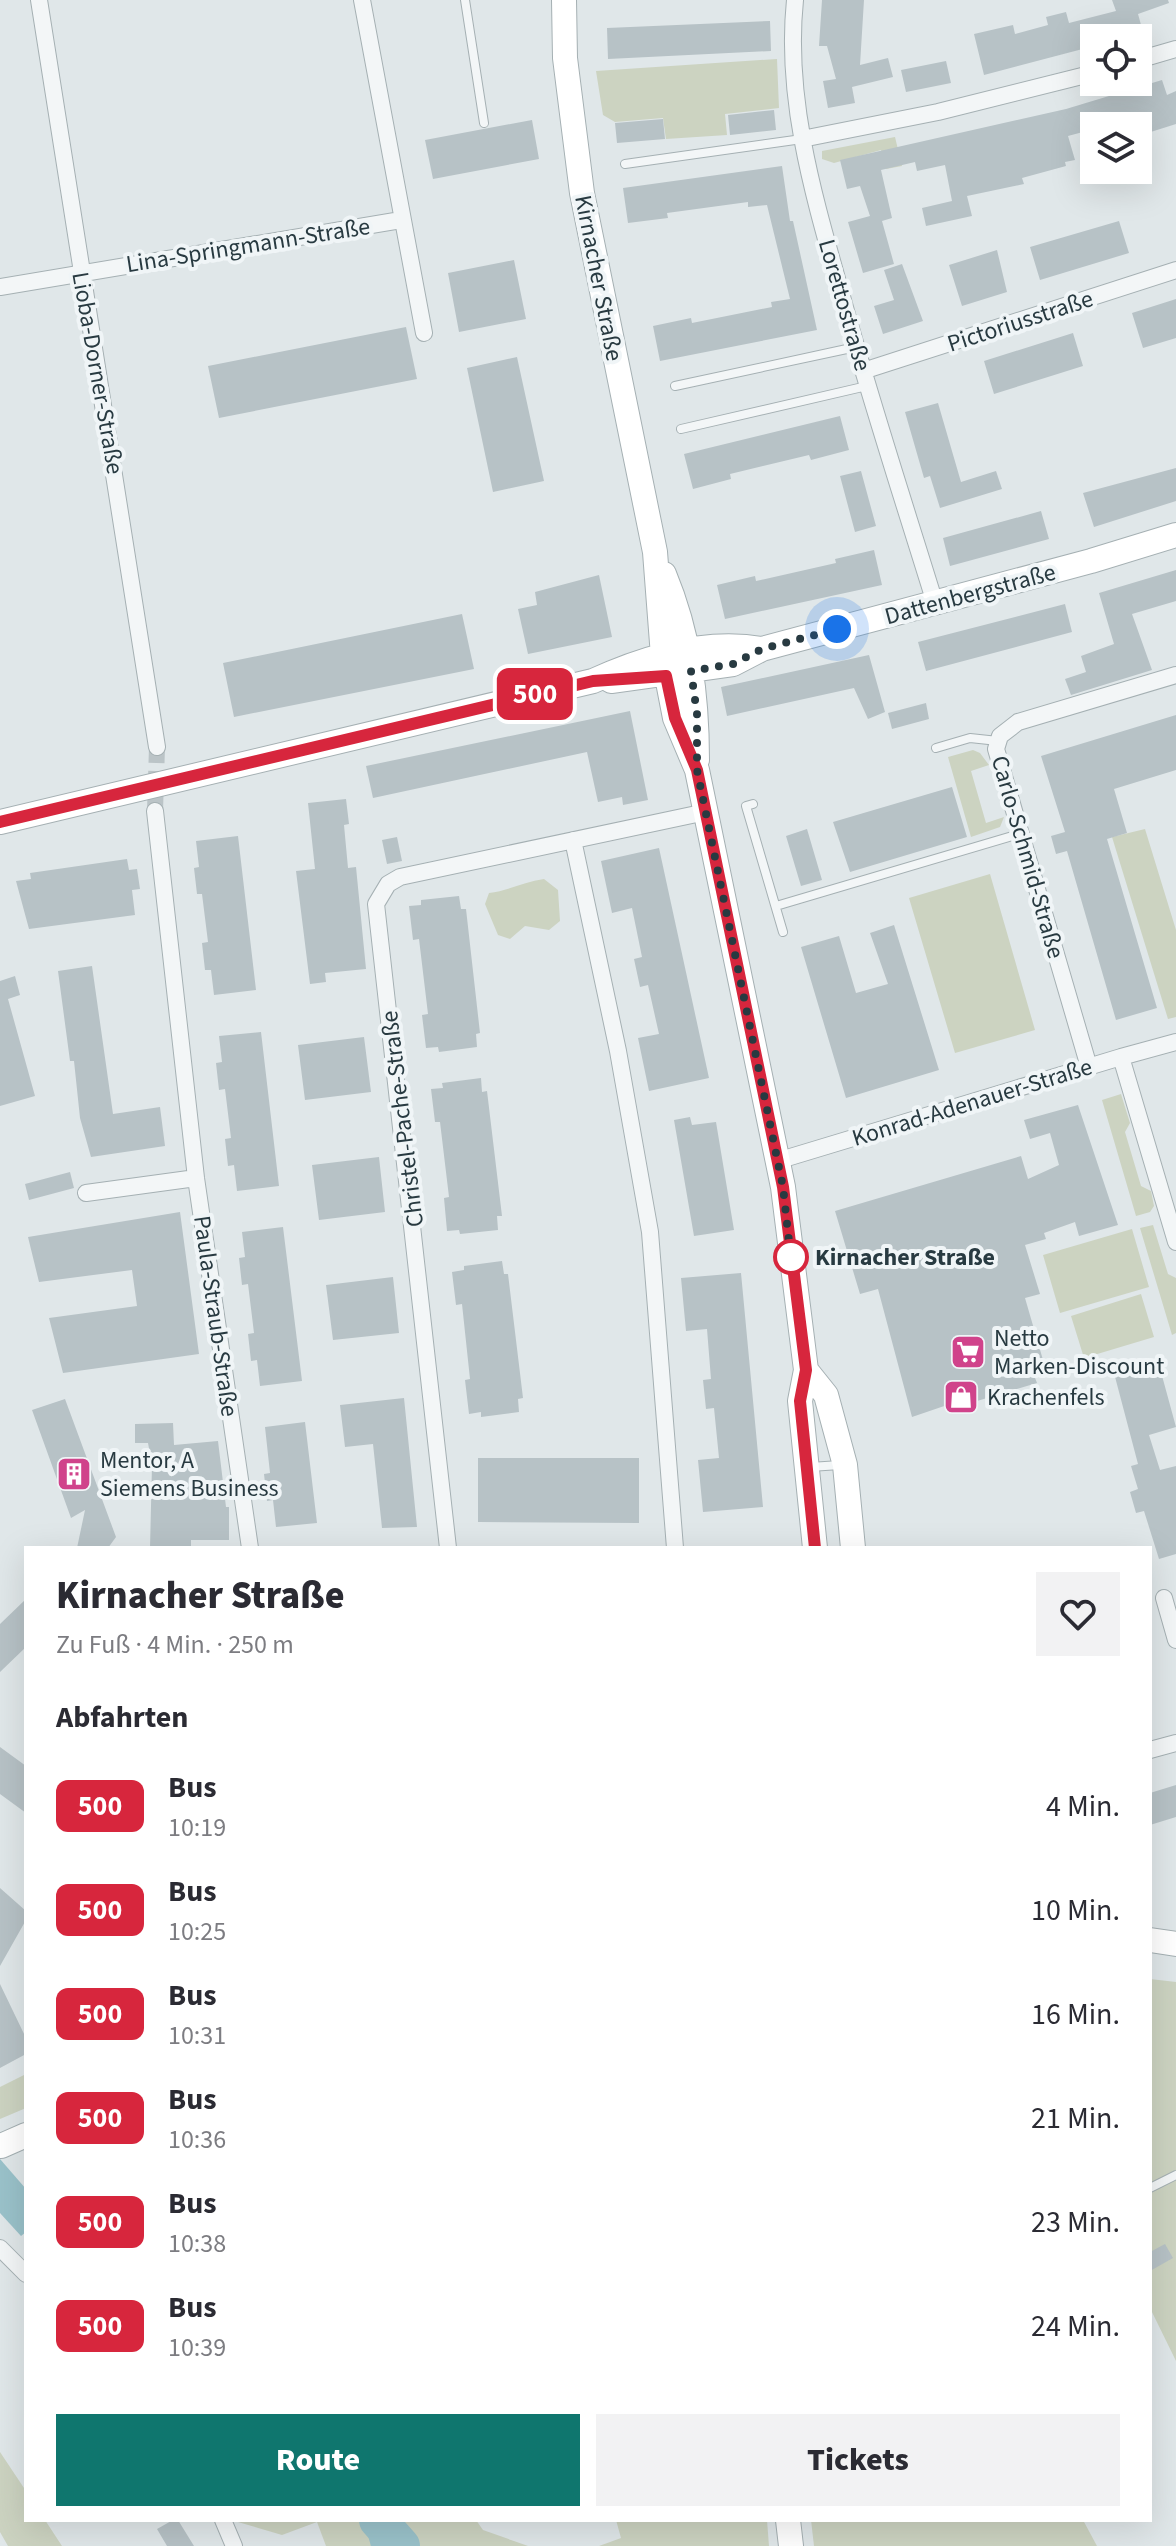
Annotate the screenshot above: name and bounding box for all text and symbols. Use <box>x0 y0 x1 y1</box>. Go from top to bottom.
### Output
map controls <box>1080 24 1152 184</box>
button: locate <box>1080 24 1152 96</box>
button: layers <box>1080 112 1152 184</box>
street label: Kirnacher Straße <box>565 192 632 364</box>
street label: Lina-Springmann-Straße <box>124 209 373 282</box>
street label: Lorettostraße <box>809 235 880 375</box>
street label: Lioba-Dorner-Straße <box>62 269 133 477</box>
street label: Pictoriusstraße <box>943 281 1098 362</box>
street label: Dattenbergstraße <box>881 555 1059 634</box>
your location <box>817 609 857 649</box>
line badge: 500 <box>489 668 581 720</box>
text: 500 <box>513 674 557 714</box>
street label: Carlo-Schmid-Straße <box>982 752 1073 963</box>
street label: Christel-Pache-Straße <box>372 1009 433 1229</box>
street label: Konrad-Adenauer-Straße <box>848 1049 1097 1156</box>
street label: Paula-Straub-Straße <box>184 1213 247 1419</box>
marker: Kirnacher Straße <box>774 1240 808 1274</box>
place label: Kirnacher Straße <box>815 1240 995 1275</box>
place label: Netto Marken-Discount <box>994 1321 1164 1384</box>
supermarket icon: Netto Marken-Discount <box>949 1333 987 1371</box>
shop icon: Krachenfels <box>942 1378 980 1416</box>
place label: Krachenfels <box>987 1380 1105 1415</box>
place label: Mentor, A Siemens Business <box>100 1443 279 1506</box>
building icon: Mentor, A Siemens Business <box>55 1455 93 1493</box>
text: Kirnacher Straße <box>56 1569 345 1623</box>
button: heart <box>1036 1572 1120 1656</box>
text: Zu Fuß · 4 Min. · 250 m <box>56 1626 294 1663</box>
text: Abfahrten <box>56 1696 188 1739</box>
text: Bus <box>168 1766 216 1809</box>
text: 4 Min. <box>1046 1785 1120 1828</box>
text: 500 <box>78 1786 122 1826</box>
text: 10:19 <box>168 1809 226 1846</box>
text: Bus <box>168 1870 216 1913</box>
text: 10 Min. <box>1031 1889 1120 1932</box>
text: 500 <box>78 1890 122 1930</box>
text: 10:25 <box>168 1913 226 1950</box>
text: Bus <box>168 1974 216 2017</box>
text: 16 Min. <box>1031 1993 1120 2036</box>
text: 500 <box>78 1994 122 2034</box>
text: 10:31 <box>168 2017 226 2054</box>
text: Bus <box>168 2078 216 2121</box>
text: 21 Min. <box>1031 2097 1120 2140</box>
text: 500 <box>78 2098 122 2138</box>
text: 10:36 <box>168 2121 226 2158</box>
text: Bus <box>168 2182 216 2225</box>
text: 23 Min. <box>1031 2201 1120 2244</box>
text: 500 <box>78 2202 122 2242</box>
text: 10:38 <box>168 2225 226 2262</box>
text: Bus <box>168 2286 216 2329</box>
text: 24 Min. <box>1031 2305 1120 2348</box>
text: 500 <box>78 2306 122 2346</box>
text: 10:39 <box>168 2329 226 2366</box>
button: Route <box>56 2414 580 2506</box>
button: Tickets <box>596 2414 1120 2506</box>

